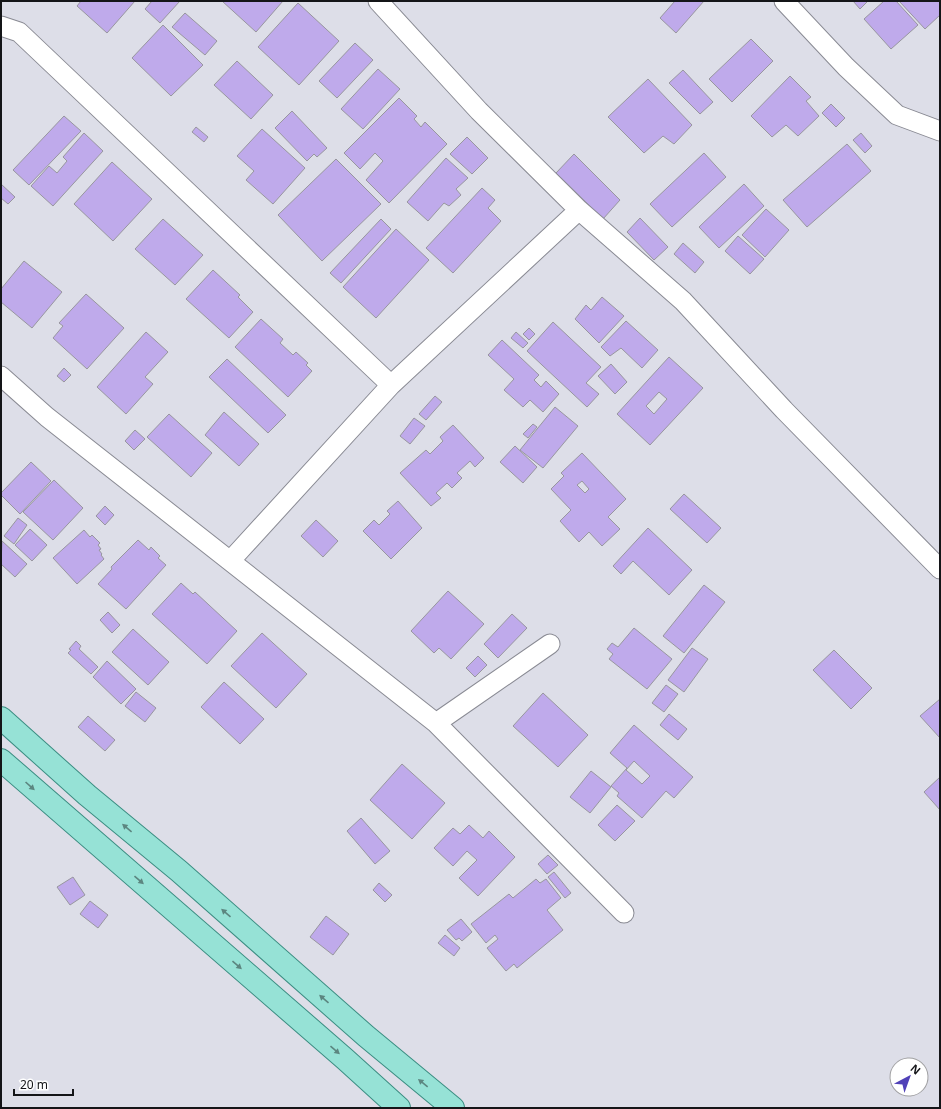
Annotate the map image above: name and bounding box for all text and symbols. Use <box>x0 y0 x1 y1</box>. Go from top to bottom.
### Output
one-way arrow <box>25 781 35 790</box>
one-way arrow <box>122 824 133 833</box>
one-way arrow <box>133 876 144 885</box>
one-way arrow <box>221 908 231 917</box>
one-way arrow <box>232 961 242 970</box>
one-way arrow <box>318 994 329 1003</box>
one-way arrow <box>330 1046 341 1055</box>
north arrow <box>889 1057 929 1097</box>
text: N <box>908 1060 924 1078</box>
scale bar <box>14 1071 73 1097</box>
text: 20 m <box>20 1076 48 1093</box>
one-way arrow <box>417 1078 428 1087</box>

